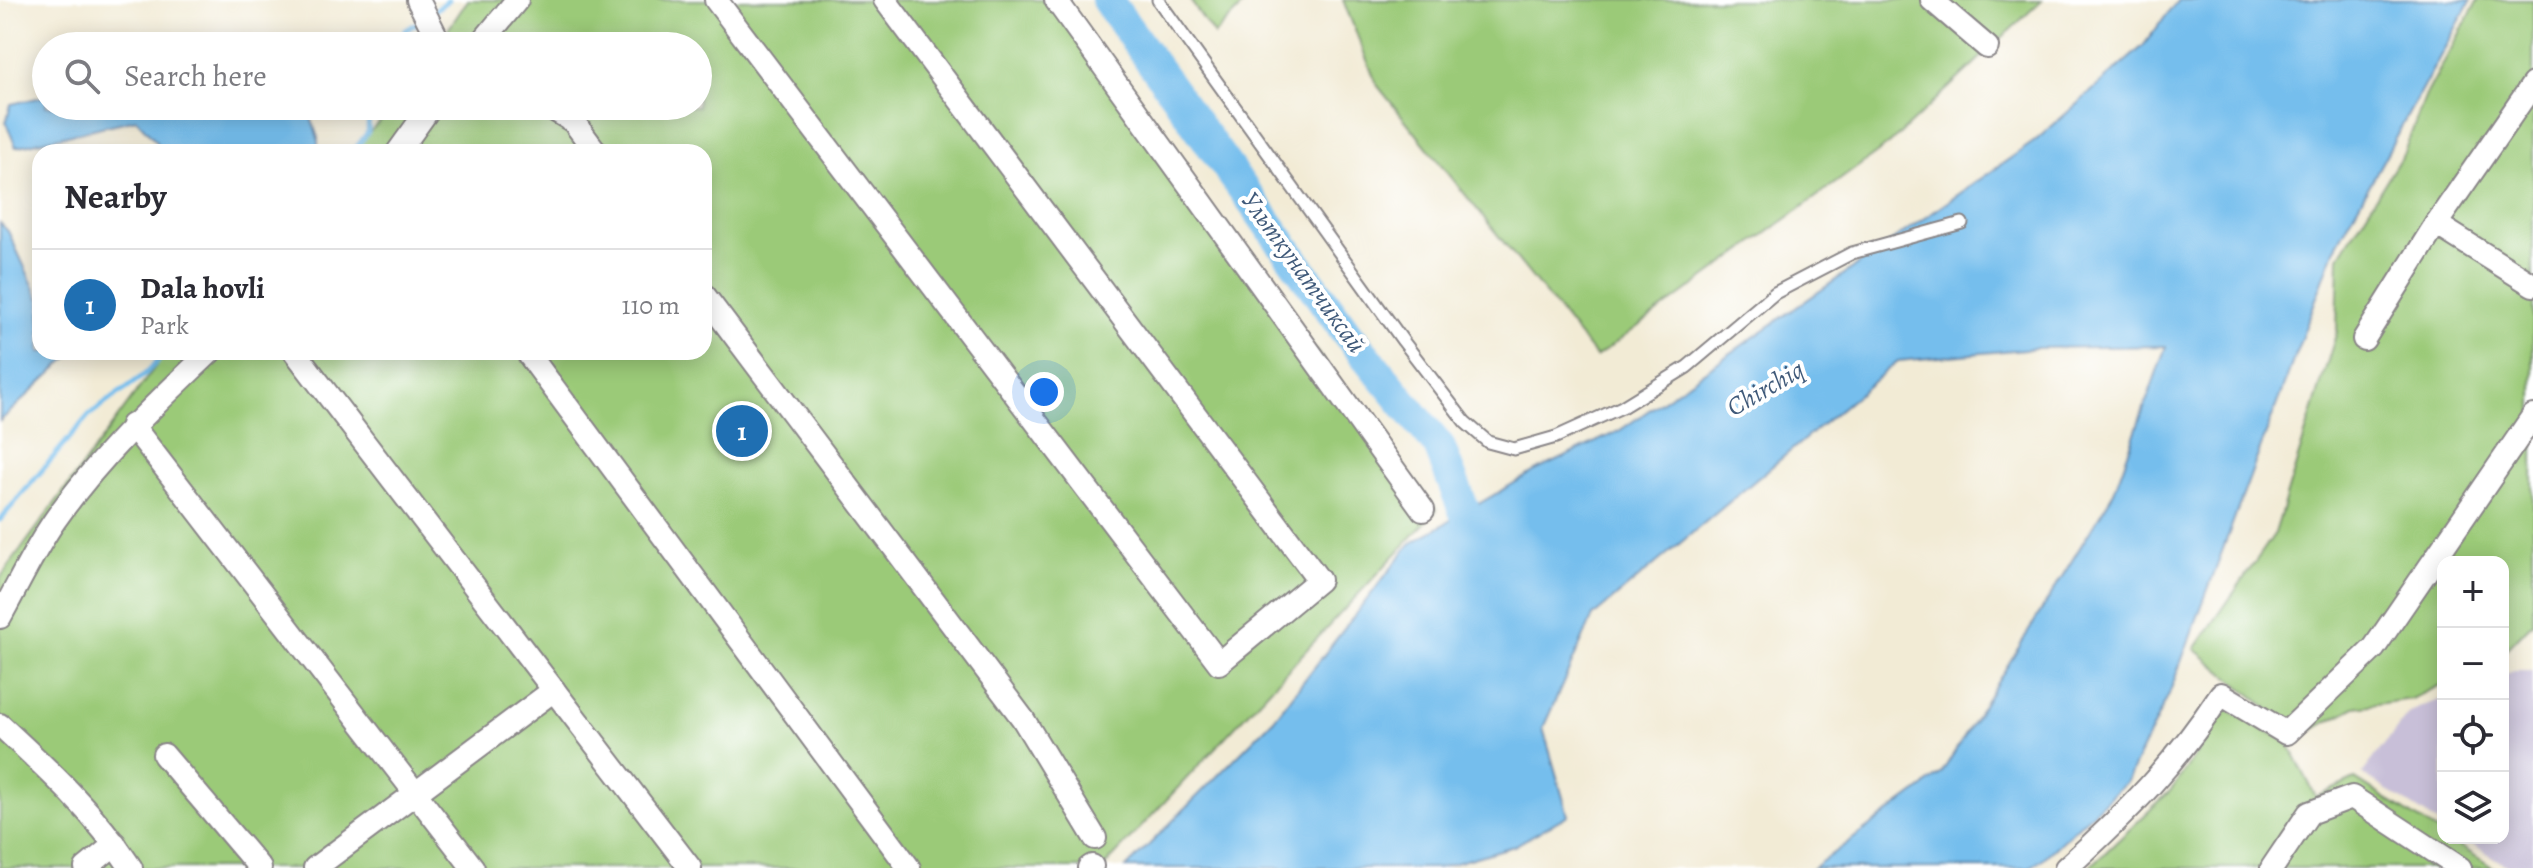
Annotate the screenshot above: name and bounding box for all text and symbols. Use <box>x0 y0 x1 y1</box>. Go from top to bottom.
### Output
search box <box>32 32 712 120</box>
icon: search <box>60 54 104 98</box>
text: Search here <box>124 56 267 96</box>
text: Nearby <box>64 173 167 220</box>
water label: Ульткунатчиксай <box>1233 185 1374 360</box>
text: Dala hovli <box>140 268 265 308</box>
text: 1 <box>85 288 95 323</box>
text: 110 m <box>622 288 680 323</box>
text: Park <box>140 308 189 343</box>
water label: Chirchiq <box>1720 352 1811 425</box>
your location <box>1024 372 1064 412</box>
pin: 1 <box>716 401 768 461</box>
map controls <box>2437 556 2509 844</box>
button: + <box>2437 556 2509 628</box>
button: − <box>2437 628 2509 700</box>
button: locate <box>2437 700 2509 772</box>
button: layers <box>2437 772 2509 844</box>

